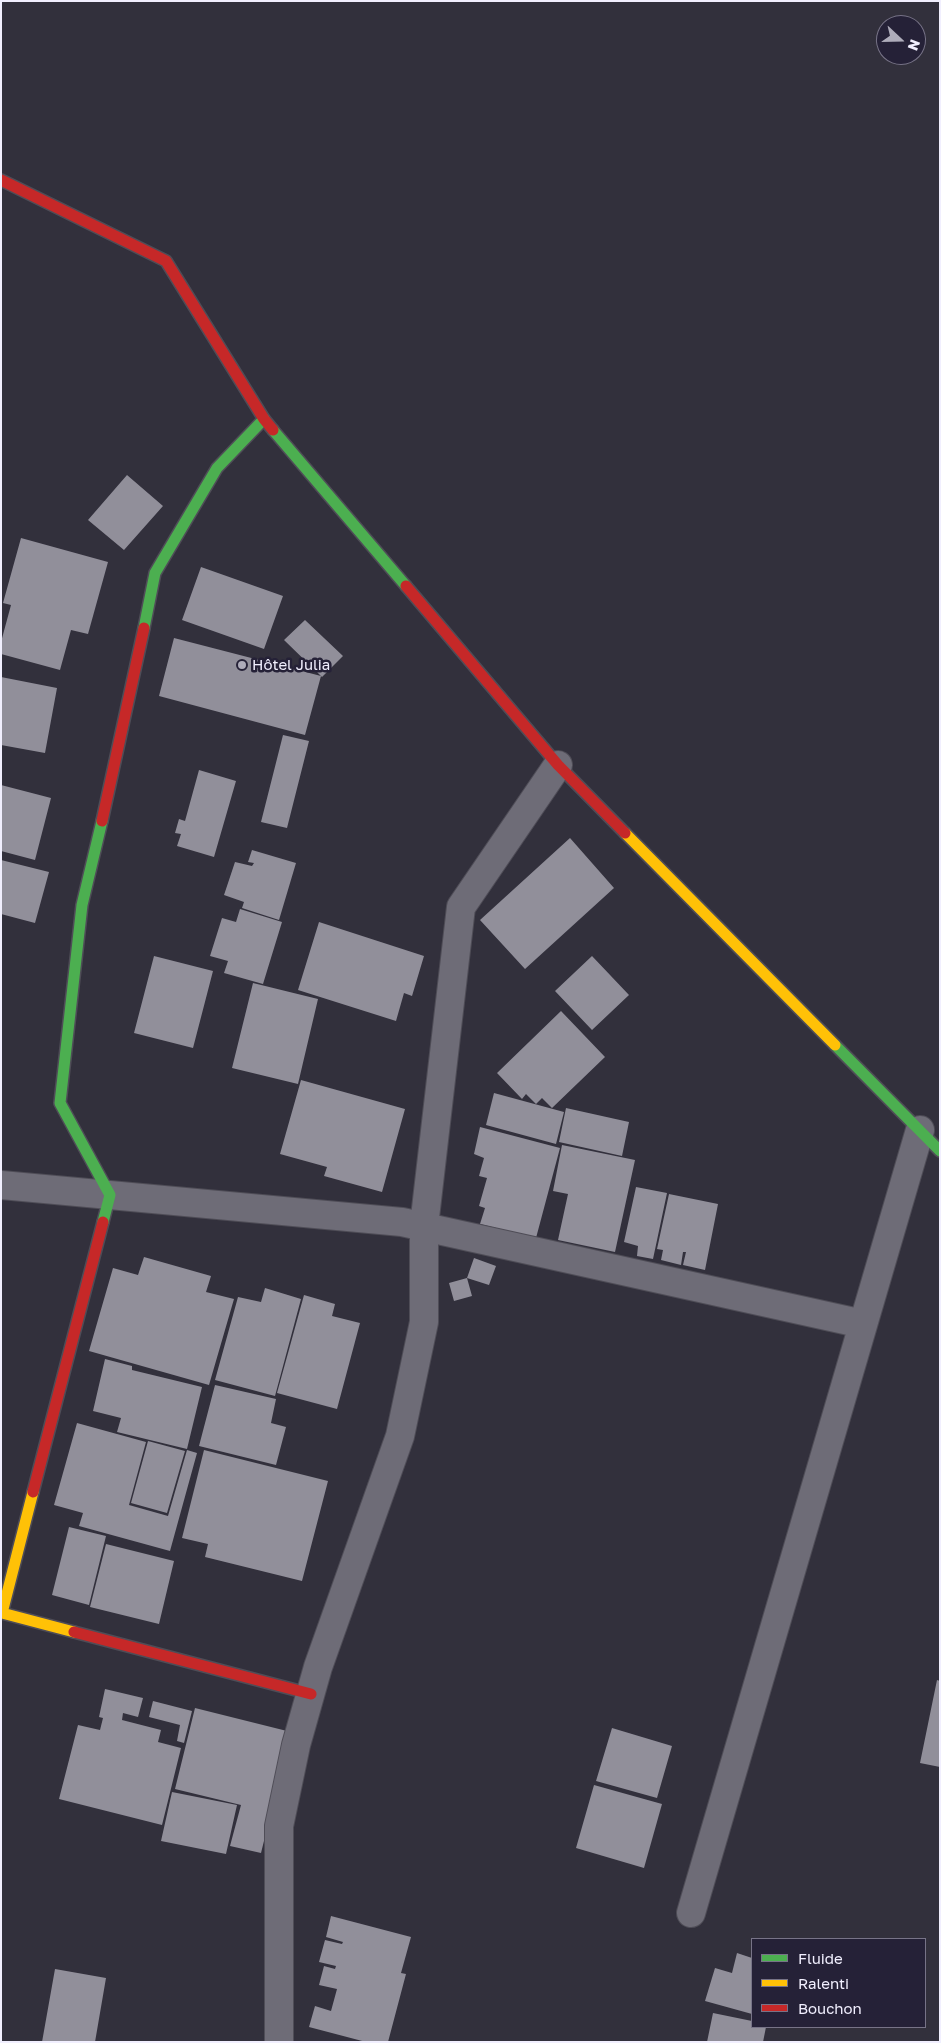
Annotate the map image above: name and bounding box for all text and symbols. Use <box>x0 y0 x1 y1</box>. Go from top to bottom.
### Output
north arrow <box>876 15 926 65</box>
text: N <box>905 37 924 53</box>
place label: Hôtel Julia <box>252 656 330 674</box>
marker: Hôtel Julia <box>236 659 248 671</box>
legend <box>751 1938 926 2028</box>
text: Fluide <box>798 1949 843 1967</box>
text: Ralenti <box>798 1974 849 1992</box>
text: Bouchon <box>798 1999 862 2017</box>

